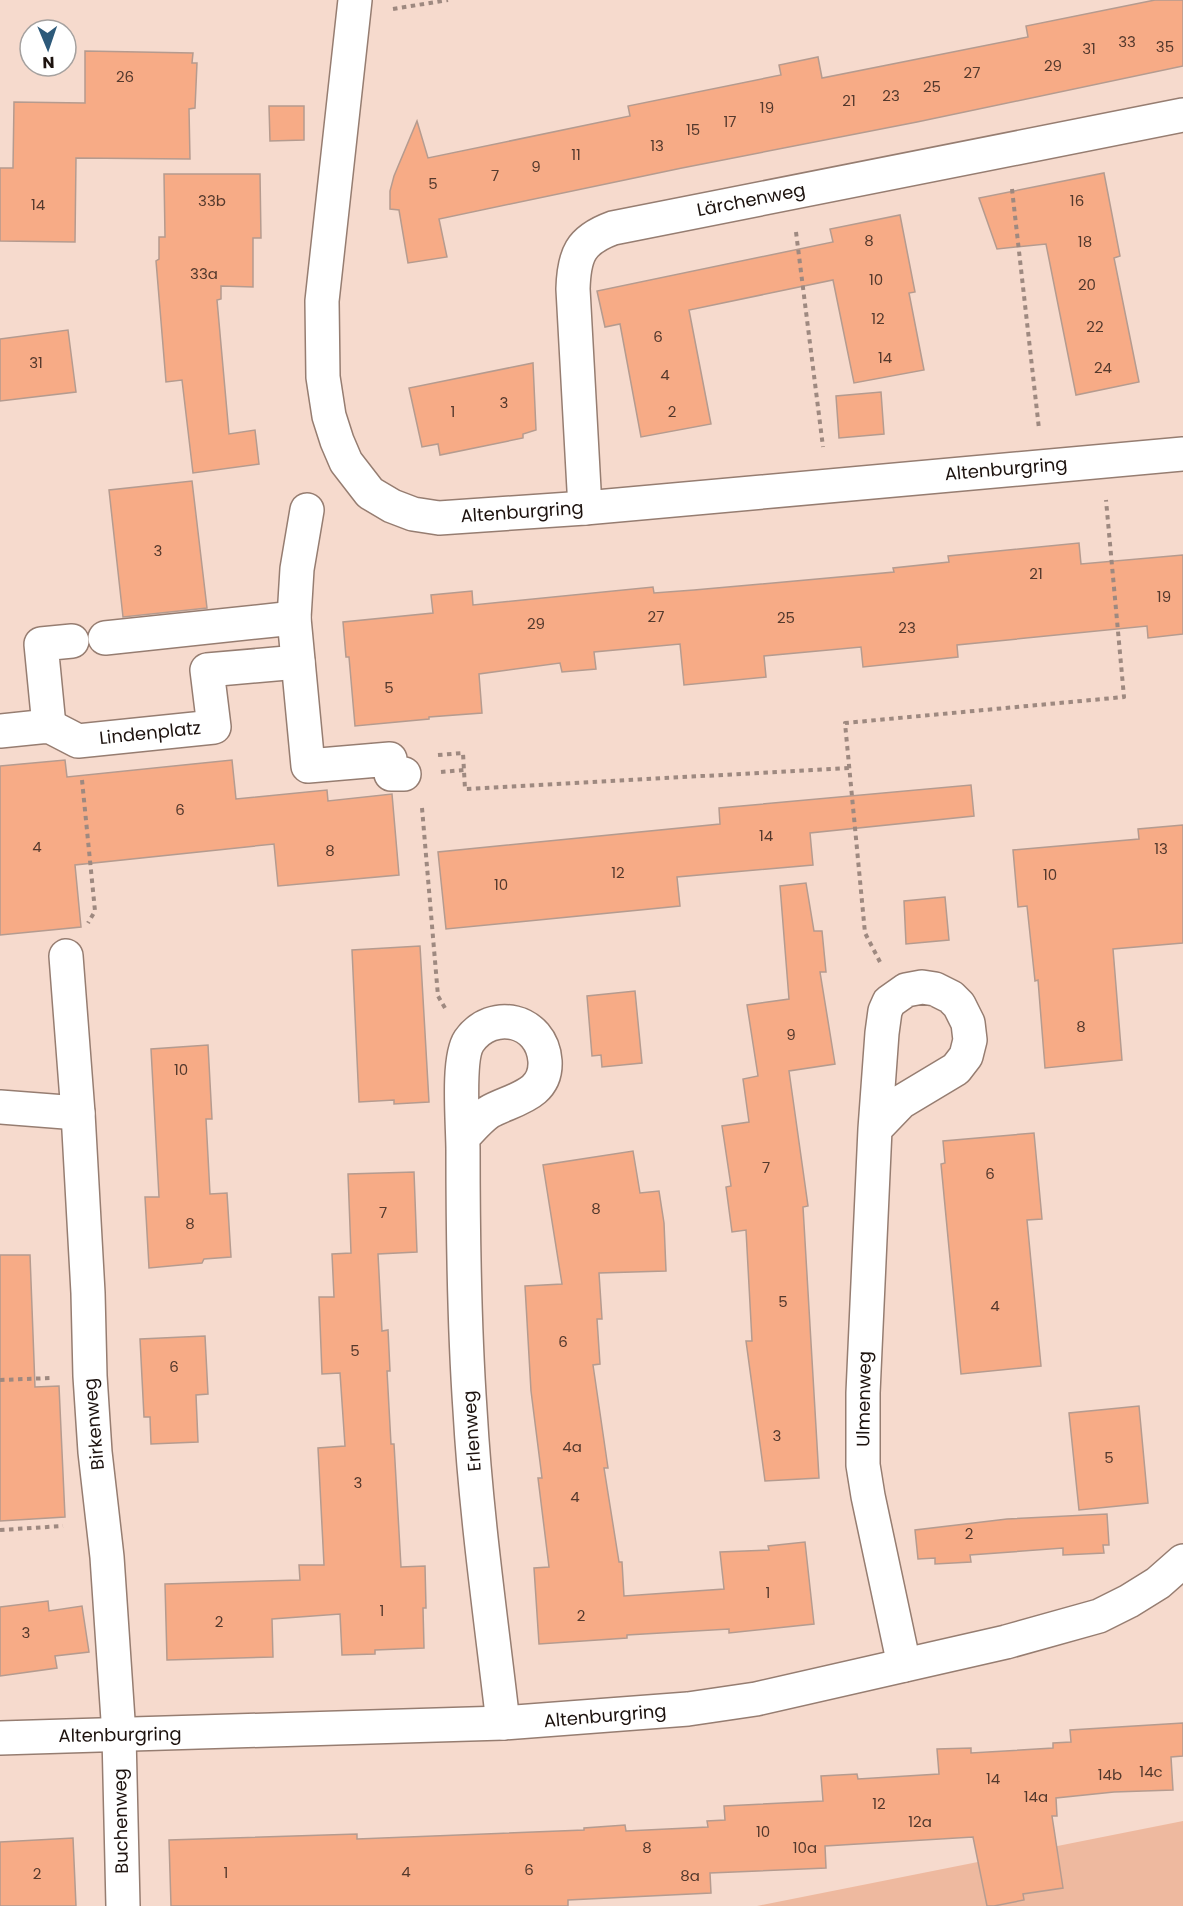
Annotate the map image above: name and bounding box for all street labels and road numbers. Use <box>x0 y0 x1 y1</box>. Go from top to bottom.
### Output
street label: Lärchenweg <box>695 177 807 222</box>
street label: Altenburgring <box>943 451 1068 486</box>
street label: Altenburgring <box>460 495 584 528</box>
street label: Lindenplatz <box>98 715 202 750</box>
street label: Ulmenweg <box>850 1351 877 1447</box>
street label: Birkenweg <box>77 1377 110 1471</box>
street label: Erlenweg <box>456 1390 487 1472</box>
street label: Altenburgring <box>542 1698 667 1733</box>
street label: Altenburgring <box>58 1721 182 1748</box>
street label: Buchenweg <box>107 1768 134 1874</box>

